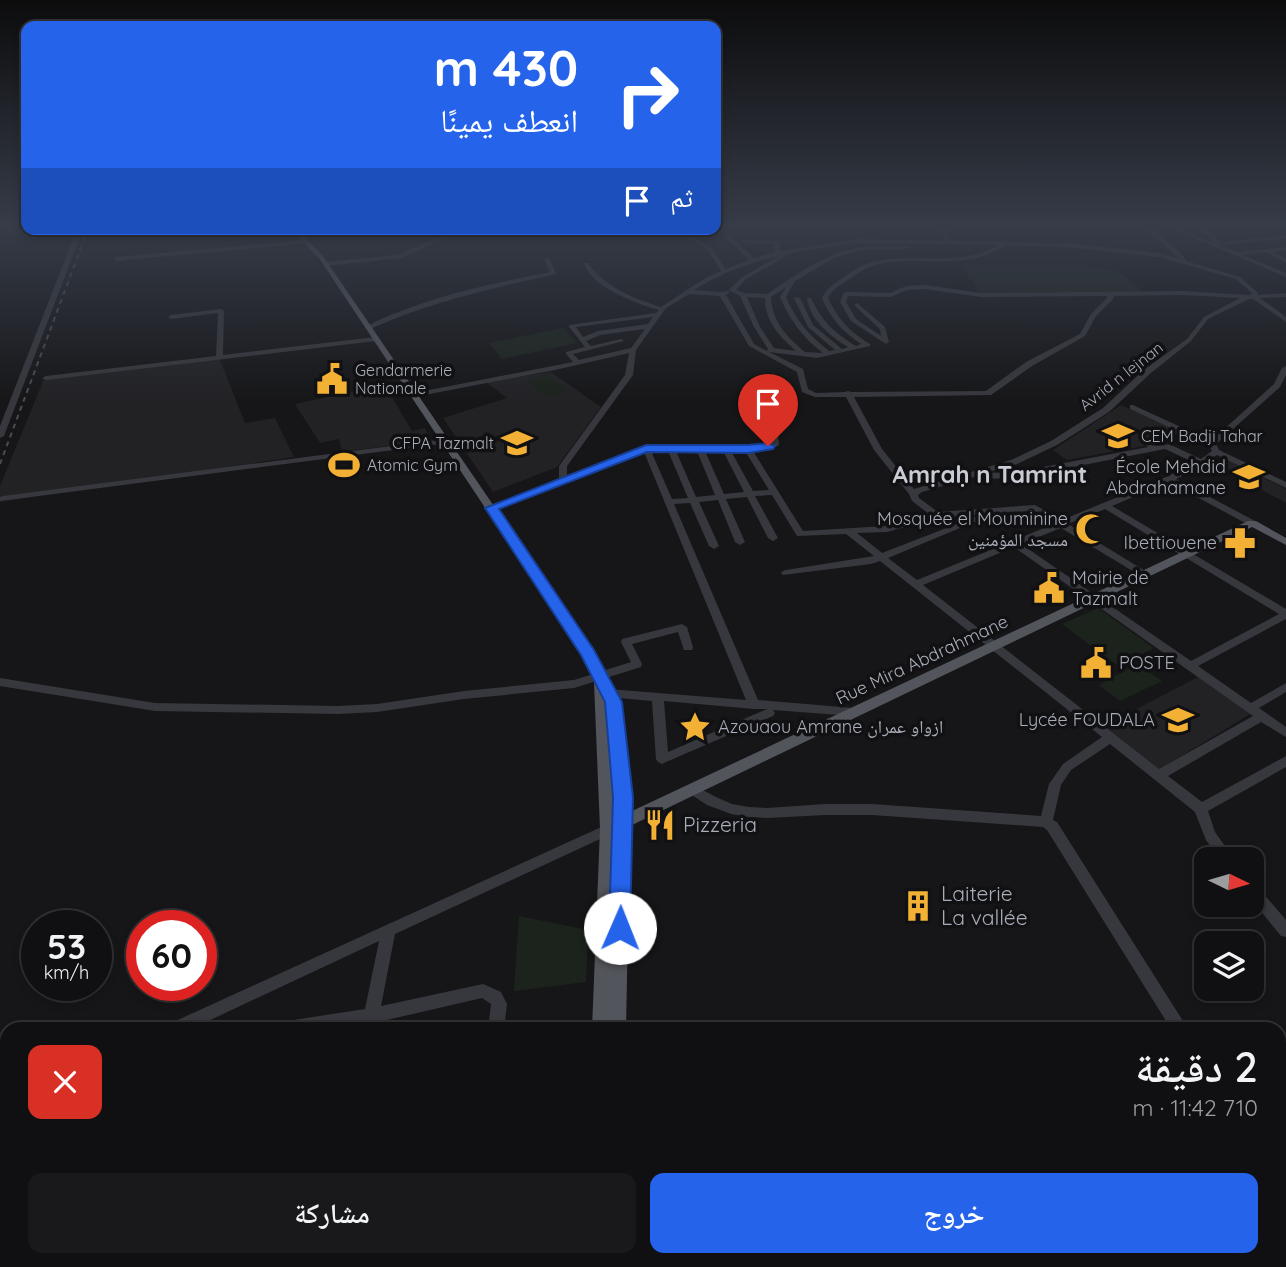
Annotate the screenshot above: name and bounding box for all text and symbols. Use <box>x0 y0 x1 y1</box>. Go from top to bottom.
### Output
text: 430 m <box>434 37 578 98</box>
icon: right <box>602 49 693 140</box>
text: انعطف يمينًا <box>440 100 578 140</box>
text: ثم <box>670 181 693 214</box>
icon: arrive <box>618 182 656 220</box>
street label: Avrid n lejnan <box>1075 337 1167 415</box>
place label: Gendarmerie Nationale <box>355 360 452 398</box>
public building icon: Gendarmerie Nationale <box>315 362 349 396</box>
pin <box>738 374 798 446</box>
icon: arrive <box>749 385 787 423</box>
school or university icon: CEM Badji Tahar <box>1101 419 1135 453</box>
school or university icon: CFPA Tazmalt <box>500 426 534 460</box>
place label: CEM Badji Tahar <box>1141 426 1263 446</box>
place label: CFPA Tazmalt <box>392 433 494 453</box>
sports icon: Atomic Gym <box>327 448 361 482</box>
place label: Atomic Gym <box>367 455 458 475</box>
place label: École Mehdid Abdrahamane <box>1106 455 1226 499</box>
district label: Amṛaḥ n Tamrint <box>893 459 1087 489</box>
school or university icon: École Mehdid Abdrahamane <box>1232 460 1266 494</box>
place label: Mosquée el Mouminine مسجد المؤمنين <box>877 507 1068 551</box>
mosque icon: Mosquée el Mouminine مسجد المؤمنين <box>1074 512 1108 546</box>
pharmacy icon: Ibettiouene <box>1223 526 1257 560</box>
place label: Ibettiouene <box>1124 531 1217 554</box>
place label: Mairie de Tazmalt <box>1072 566 1149 610</box>
public building icon: Mairie de Tazmalt <box>1032 571 1066 605</box>
street label: Rue Mira Abdrahmane <box>832 609 1012 710</box>
public building icon: POSTE <box>1079 646 1113 680</box>
place label: POSTE <box>1119 651 1175 674</box>
school or university icon: Lycée FOUDALA <box>1161 703 1195 737</box>
place label: Lycée FOUDALA <box>1019 708 1155 731</box>
place icon: Azouaou Amrane ازواو عمران <box>678 710 712 744</box>
place label: Azouaou Amrane ازواو عمران <box>718 715 943 738</box>
restaurant icon: Pizzeria <box>643 808 677 842</box>
place label: Pizzeria <box>683 811 757 837</box>
north arrow <box>1194 847 1264 917</box>
map controls <box>1194 847 1264 1001</box>
place label: Laiterie La vallée <box>941 880 1028 930</box>
building icon: Laiterie La vallée <box>901 889 935 923</box>
position arrow <box>583 891 657 965</box>
speed limit sign: 60 <box>126 910 217 1001</box>
text: 53 <box>47 924 86 968</box>
button: layers <box>1194 931 1264 1001</box>
text: km/h <box>44 961 89 984</box>
text: 2 دقيقة <box>1135 1040 1258 1093</box>
button: close <box>28 1045 102 1119</box>
text: 710 m · 11:42 <box>1132 1093 1258 1122</box>
button: مشاركة <box>28 1173 636 1253</box>
button: خروج <box>650 1173 1258 1253</box>

